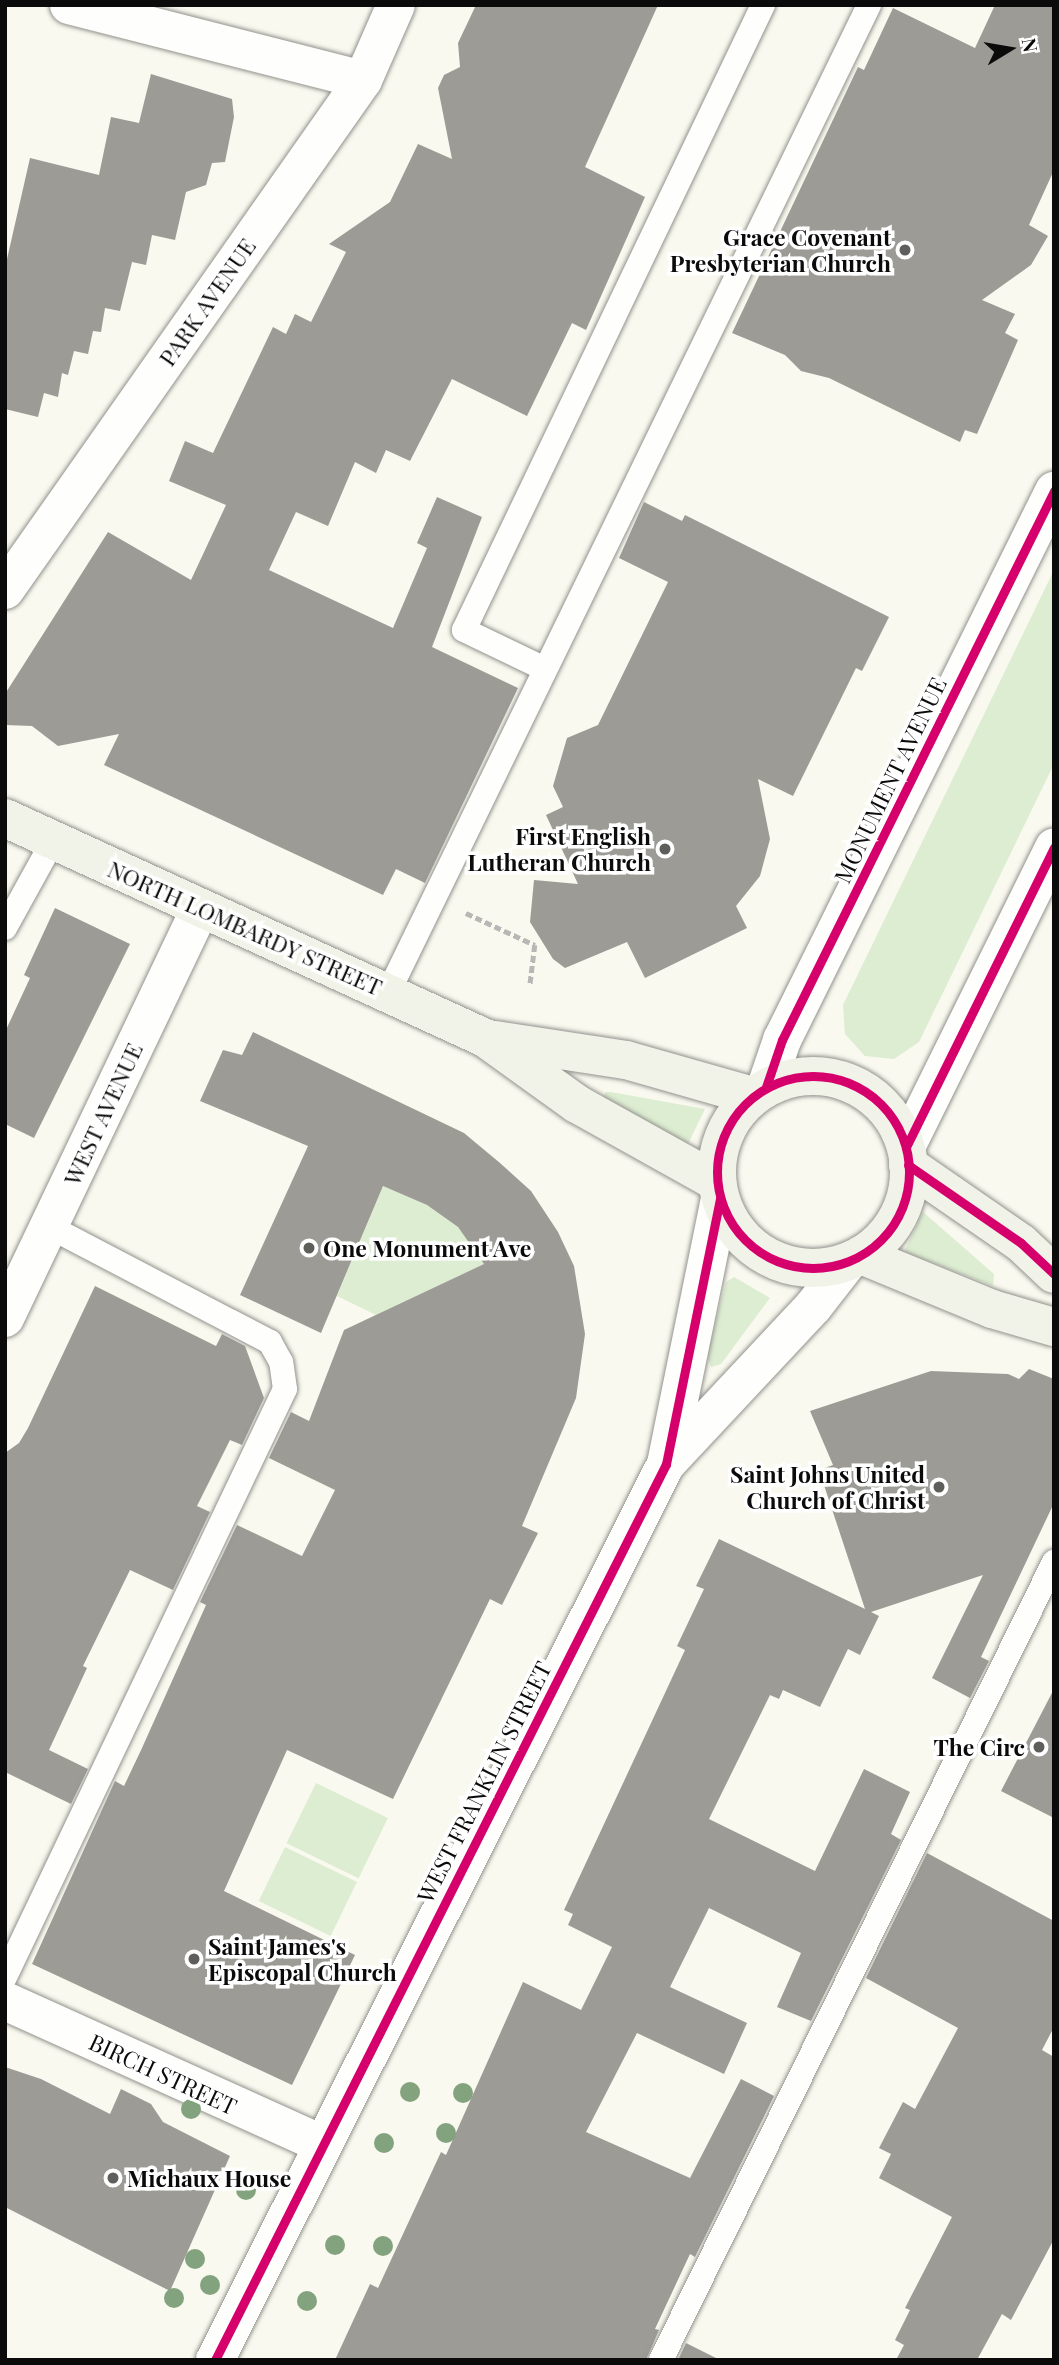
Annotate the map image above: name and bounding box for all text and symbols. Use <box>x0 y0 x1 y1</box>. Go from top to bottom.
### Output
north arrow <box>975 14 1045 84</box>
text: N <box>1017 36 1045 54</box>
place label: Grace Covenant Presbyterian Church <box>670 223 891 277</box>
street label: PARK AVENUE <box>153 233 261 371</box>
marker: Grace Covenant Presbyterian Church <box>897 242 913 258</box>
street label: MONUMENT AVENUE <box>828 672 952 888</box>
place label: First English Lutheran Church <box>467 822 651 876</box>
marker: First English Lutheran Church <box>657 841 673 857</box>
street label: NORTH LOMBARDY STREET <box>103 855 387 1001</box>
street label: WEST AVENUE <box>58 1038 148 1190</box>
place label: One Monument Ave <box>323 1234 532 1262</box>
marker: One Monument Ave <box>301 1240 317 1256</box>
place label: Saint Johns United Church of Christ <box>730 1460 925 1514</box>
marker: Saint Johns United Church of Christ <box>931 1479 947 1495</box>
street label: WEST FRANKLIN STREET <box>411 1656 557 1908</box>
place label: The Circ <box>934 1733 1025 1761</box>
marker: The Circ <box>1031 1739 1047 1755</box>
place label: Saint James's Episcopal Church <box>208 1932 397 1986</box>
marker: Saint James's Episcopal Church <box>186 1951 202 1967</box>
street label: BIRCH STREET <box>85 2028 241 2120</box>
place label: Michaux House <box>127 2164 292 2192</box>
marker: Michaux House <box>105 2170 121 2186</box>

